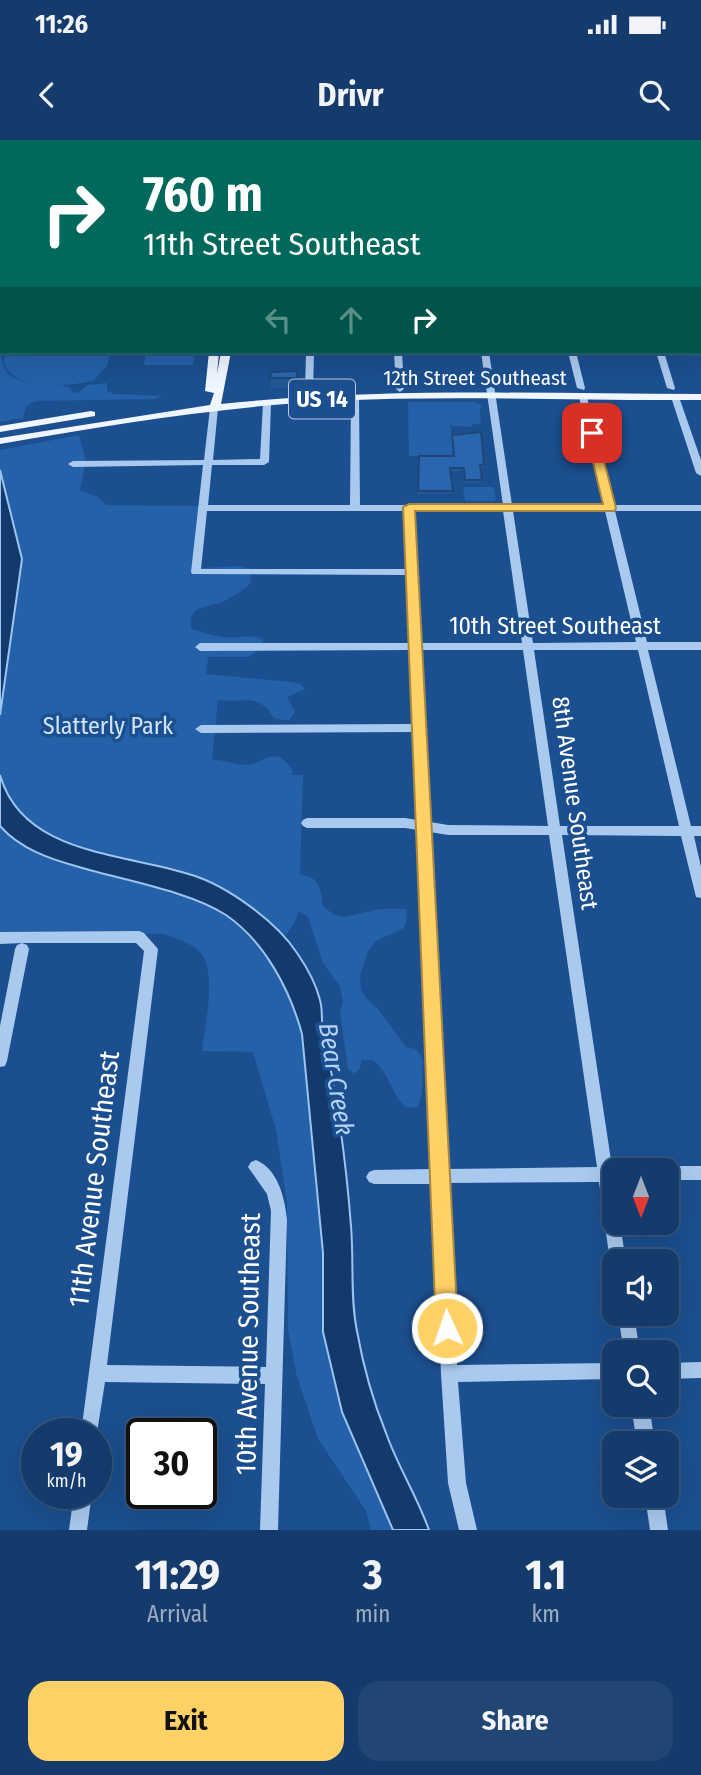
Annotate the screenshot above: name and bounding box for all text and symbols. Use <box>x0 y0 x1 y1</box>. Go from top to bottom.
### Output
text: 11:26 <box>35 9 88 40</box>
icon: back <box>28 76 66 114</box>
text: Drivr <box>318 76 383 114</box>
icon: search <box>635 76 673 114</box>
text: 760 m <box>143 165 263 224</box>
icon: right <box>28 168 119 259</box>
text: 11th Street Southeast <box>143 225 420 263</box>
icon: left <box>259 301 297 339</box>
icon: ahead <box>332 301 370 339</box>
icon: right <box>405 301 443 339</box>
street label: 12th Street Southeast <box>383 365 567 391</box>
road number: US 14 <box>289 380 355 418</box>
pin <box>562 403 622 463</box>
icon: arrive <box>573 414 611 452</box>
street label: 10th Street Southeast <box>449 612 661 640</box>
street label: 8th Avenue Southeast <box>546 695 604 911</box>
park label: Slatterly Park <box>43 712 174 740</box>
water label: Bear Creek <box>312 1021 360 1138</box>
street label: 11th Avenue Southeast <box>62 1048 126 1309</box>
north arrow <box>602 1158 679 1236</box>
map controls <box>602 1158 679 1508</box>
street label: 10th Avenue Southeast <box>229 1212 267 1475</box>
button: sound <box>602 1249 679 1326</box>
position arrow <box>410 1291 484 1365</box>
button: search <box>602 1340 679 1417</box>
speed limit sign: 30 <box>126 1418 217 1509</box>
button: layers <box>602 1431 679 1508</box>
text: 19 <box>50 1433 83 1475</box>
text: km/h <box>46 1470 87 1492</box>
text: 11:29 <box>135 1550 220 1600</box>
text: 3 <box>363 1550 383 1600</box>
text: 1.1 <box>525 1550 566 1600</box>
text: Arrival <box>147 1600 208 1628</box>
text: min <box>355 1600 391 1628</box>
text: km <box>532 1600 560 1628</box>
button: Exit <box>28 1681 344 1761</box>
button: Share <box>358 1681 673 1761</box>

